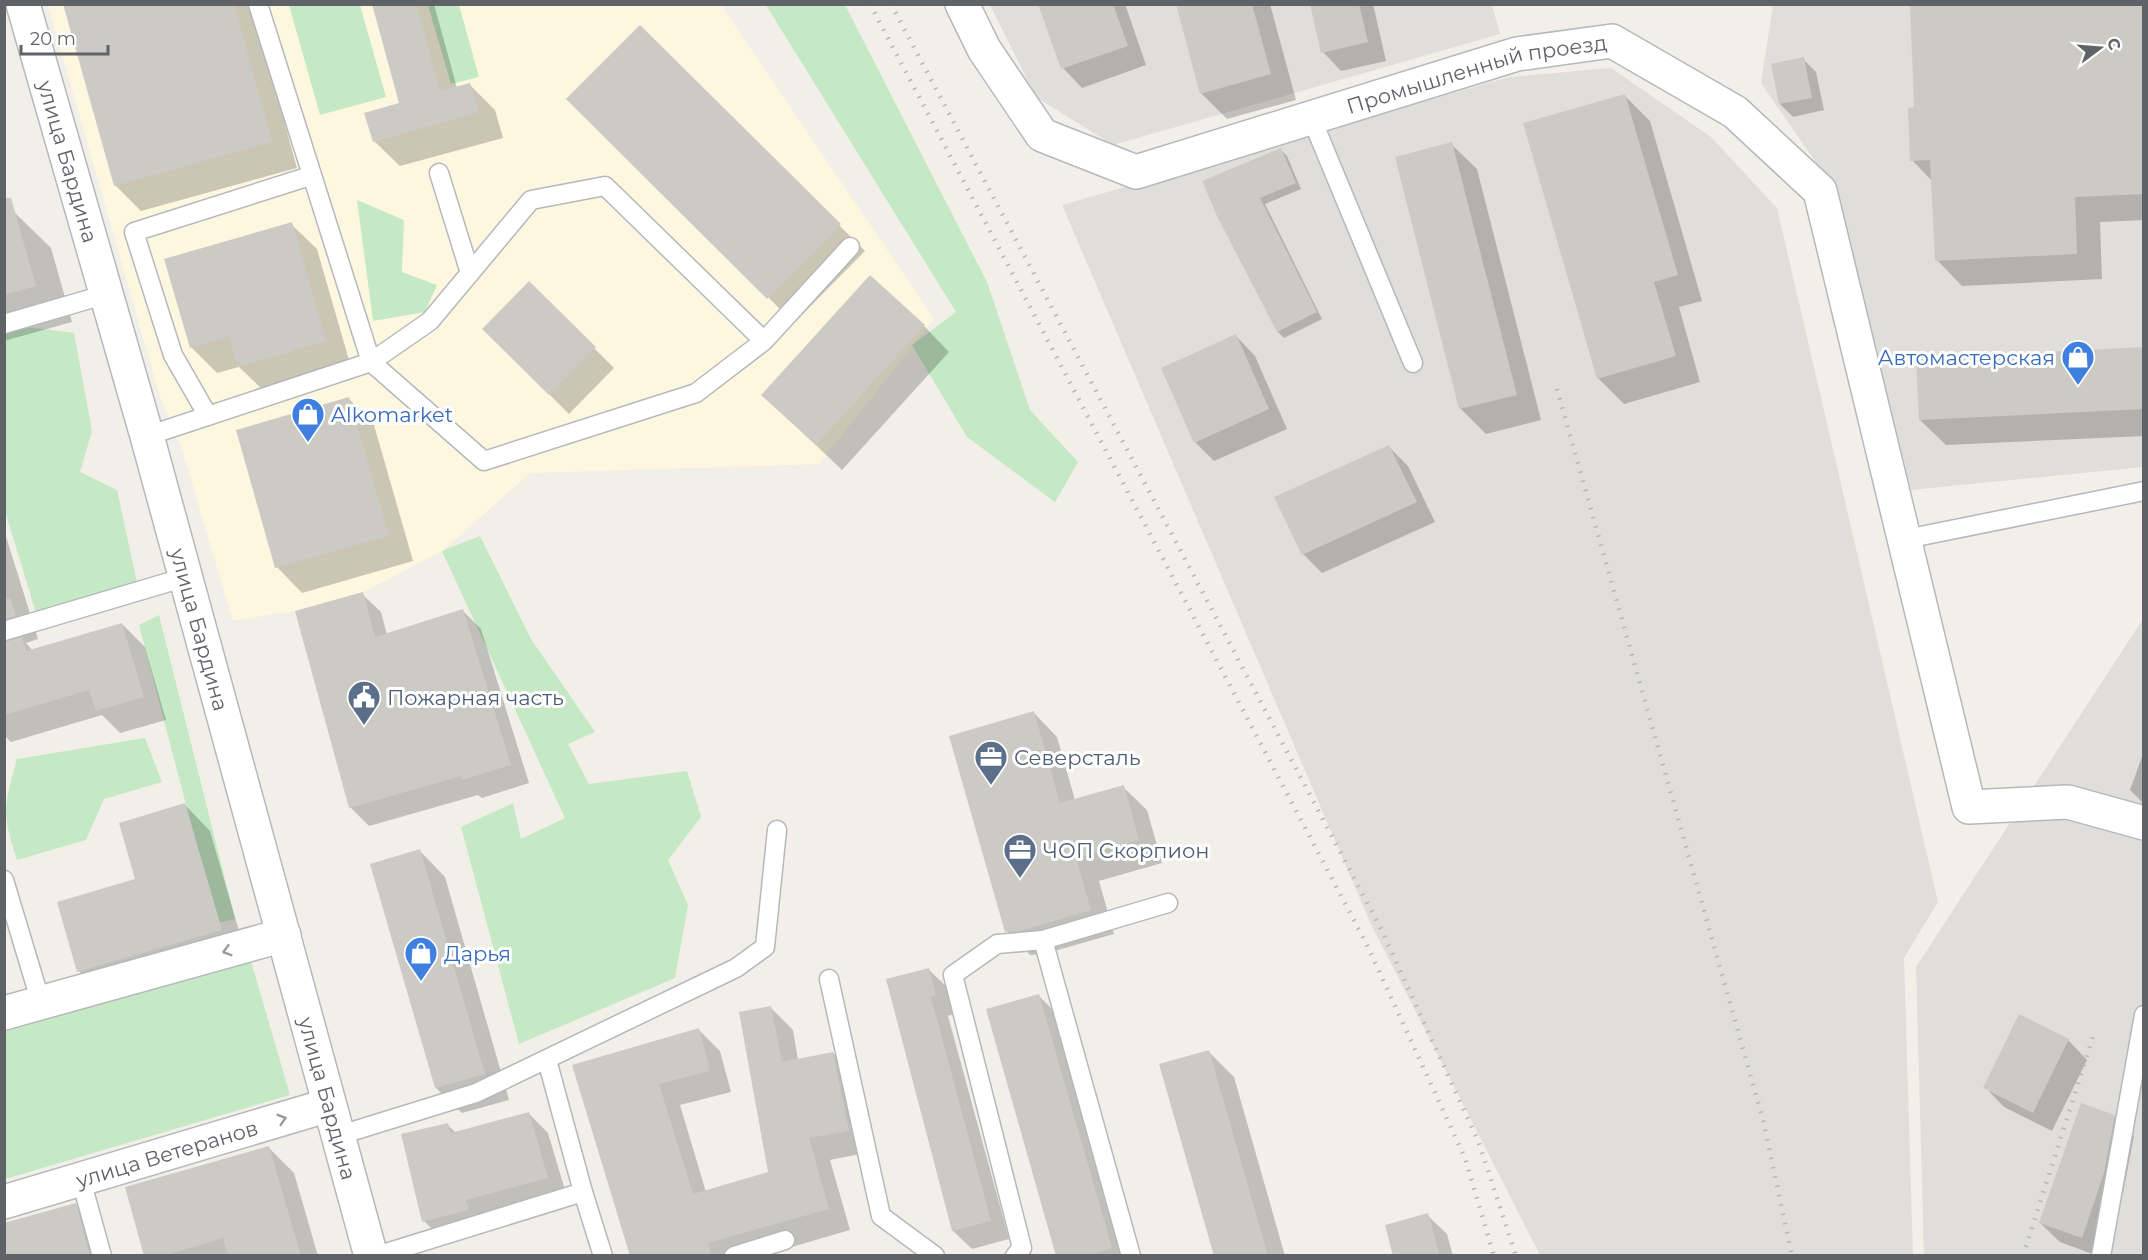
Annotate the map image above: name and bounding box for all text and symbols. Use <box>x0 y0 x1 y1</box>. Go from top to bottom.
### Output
scale bar <box>21 18 108 56</box>
north arrow <box>2070 18 2130 78</box>
text: 20 m <box>30 28 76 50</box>
street label: Промышленный проезд <box>1343 29 1608 119</box>
text: С <box>2103 36 2125 53</box>
street label: улица Бардина <box>33 77 103 246</box>
shop icon: Автомастерская <box>2060 339 2096 386</box>
place label: Автомастерская <box>1878 345 2055 370</box>
shop icon: Alkomarket <box>290 396 326 443</box>
place label: Alkomarket <box>331 402 453 427</box>
street label: улица Бардина <box>165 544 234 714</box>
public building icon: Пожарная часть <box>346 679 382 726</box>
place label: Пожарная часть <box>387 685 564 710</box>
office icon: Северсталь <box>973 739 1009 786</box>
place label: Северсталь <box>1014 745 1141 770</box>
office icon: ЧОП Скорпион <box>1002 832 1038 879</box>
place label: ЧОП Скорпион <box>1043 838 1209 863</box>
shop icon: Дарья <box>403 935 439 982</box>
place label: Дарья <box>444 941 511 966</box>
one-way arrow <box>223 944 233 956</box>
street label: улица Бардина <box>294 1013 362 1182</box>
street label: улица Ветеранов <box>72 1114 261 1193</box>
one-way arrow <box>276 1114 287 1126</box>

